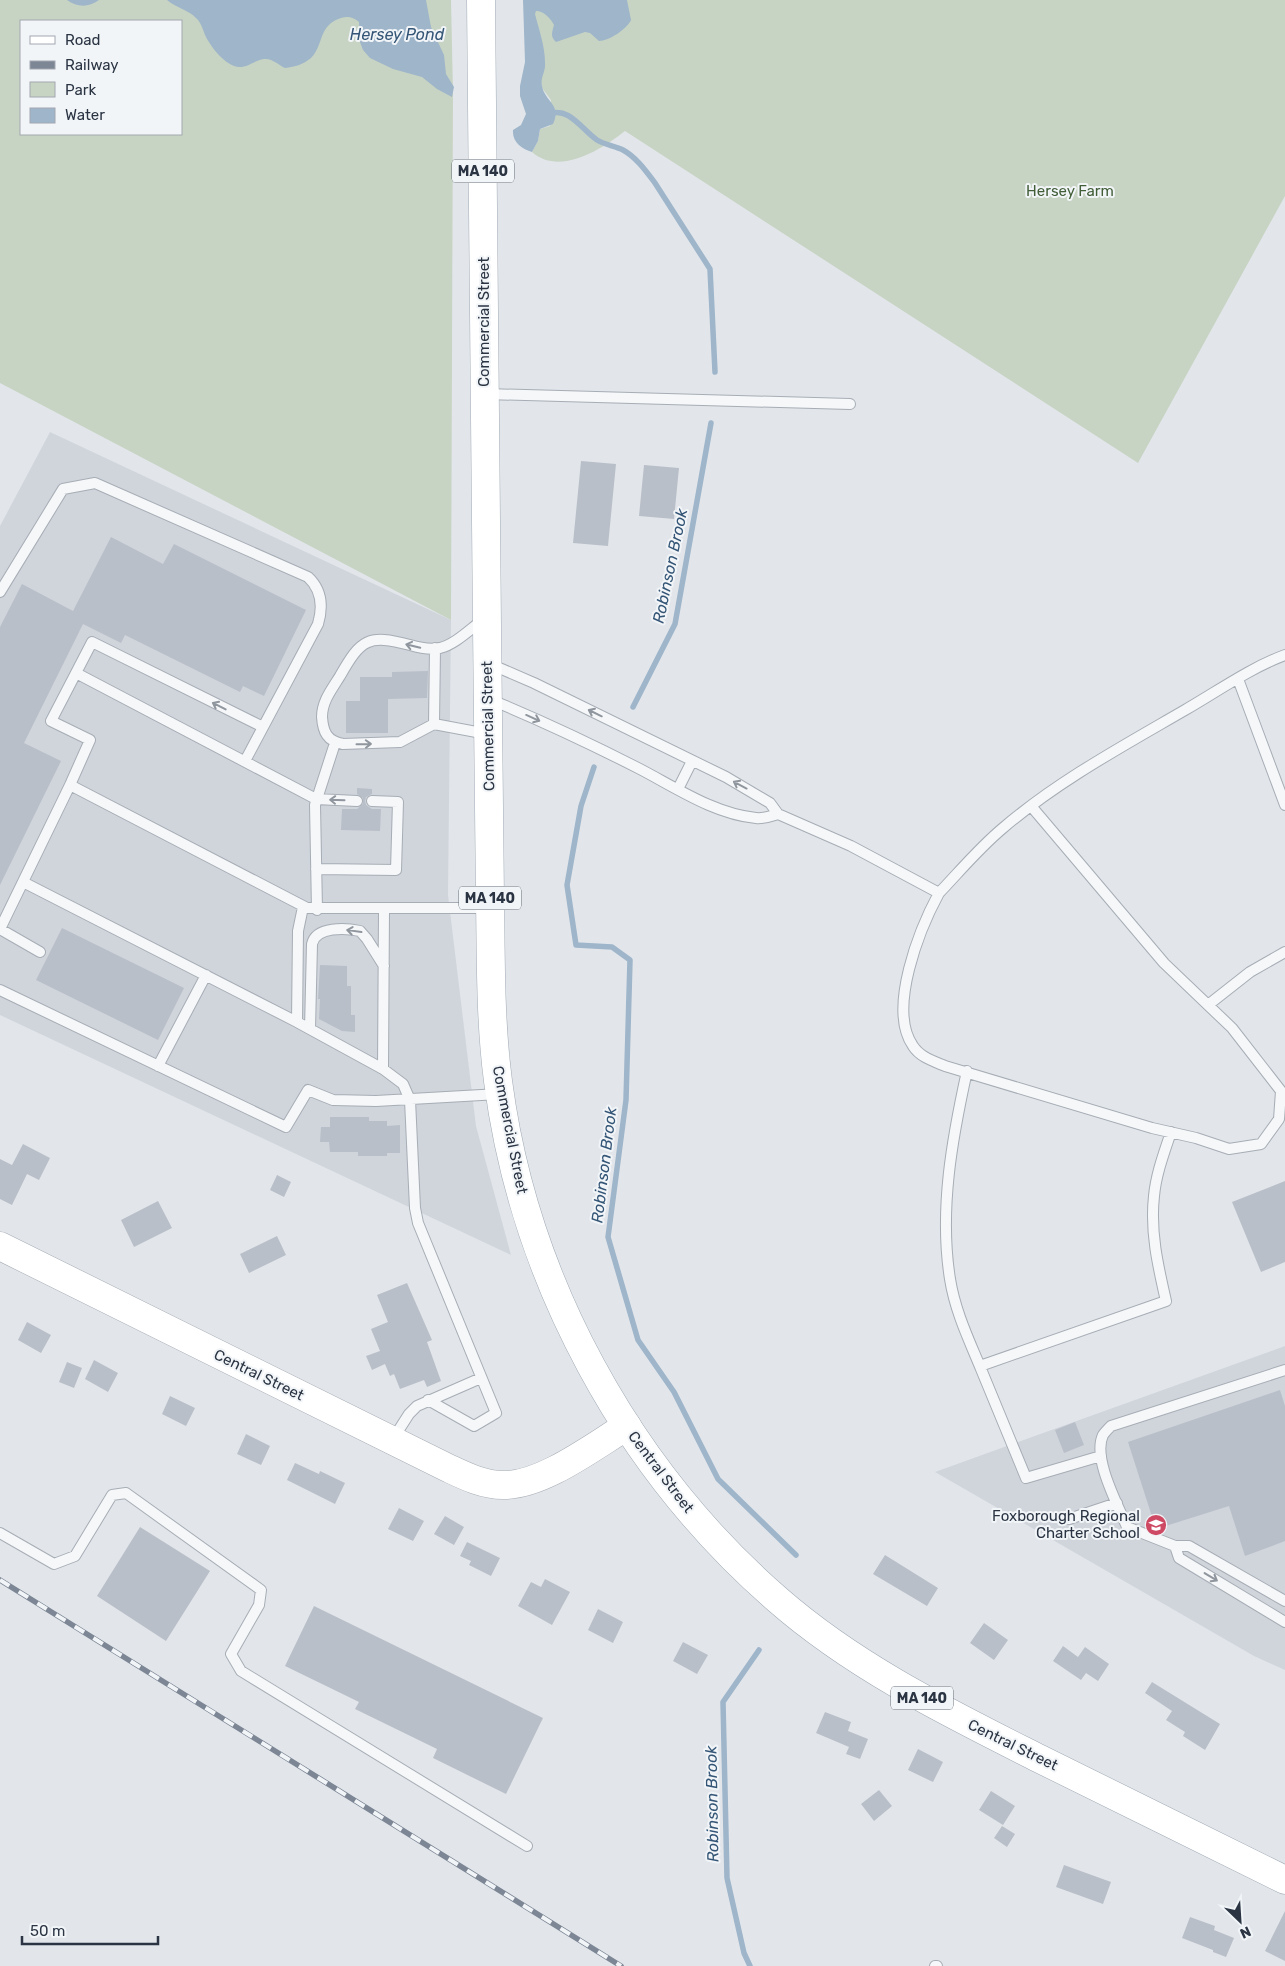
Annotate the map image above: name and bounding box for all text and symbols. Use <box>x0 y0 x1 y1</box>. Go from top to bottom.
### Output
legend <box>20 20 182 135</box>
water label: Hersey Pond <box>350 25 445 44</box>
text: Road <box>65 31 101 49</box>
text: Railway <box>65 56 119 74</box>
text: Park <box>65 81 96 99</box>
text: Water <box>65 106 105 124</box>
road number: MA 140 <box>452 160 514 182</box>
park label: Hersey Farm <box>1026 182 1114 200</box>
street label: Commercial Street <box>475 257 493 387</box>
water label: Robinson Brook <box>649 506 692 625</box>
one-way arrow <box>406 641 422 650</box>
street label: Commercial Street <box>478 661 498 791</box>
one-way arrow <box>212 700 227 710</box>
one-way arrow <box>588 708 603 717</box>
one-way arrow <box>525 713 540 723</box>
one-way arrow <box>356 739 372 749</box>
one-way arrow <box>733 780 748 789</box>
one-way arrow <box>329 795 345 805</box>
road number: MA 140 <box>459 886 521 910</box>
one-way arrow <box>346 926 362 936</box>
street label: Commercial Street <box>489 1064 531 1196</box>
water label: Robinson Brook <box>587 1105 621 1224</box>
street label: Central Street <box>211 1345 307 1405</box>
street label: Central Street <box>624 1428 698 1517</box>
place label: Foxborough Regional Charter School <box>992 1507 1140 1542</box>
school or university icon: Foxborough Regional Charter School <box>1144 1513 1168 1537</box>
one-way arrow <box>1203 1572 1217 1582</box>
road number: MA 140 <box>891 1686 953 1710</box>
street label: Central Street <box>965 1715 1061 1775</box>
water label: Robinson Brook <box>701 1745 723 1863</box>
north arrow <box>1215 1896 1265 1946</box>
scale bar <box>22 1914 159 1946</box>
text: 50 m <box>30 1922 65 1940</box>
text: N <box>1237 1922 1253 1942</box>

